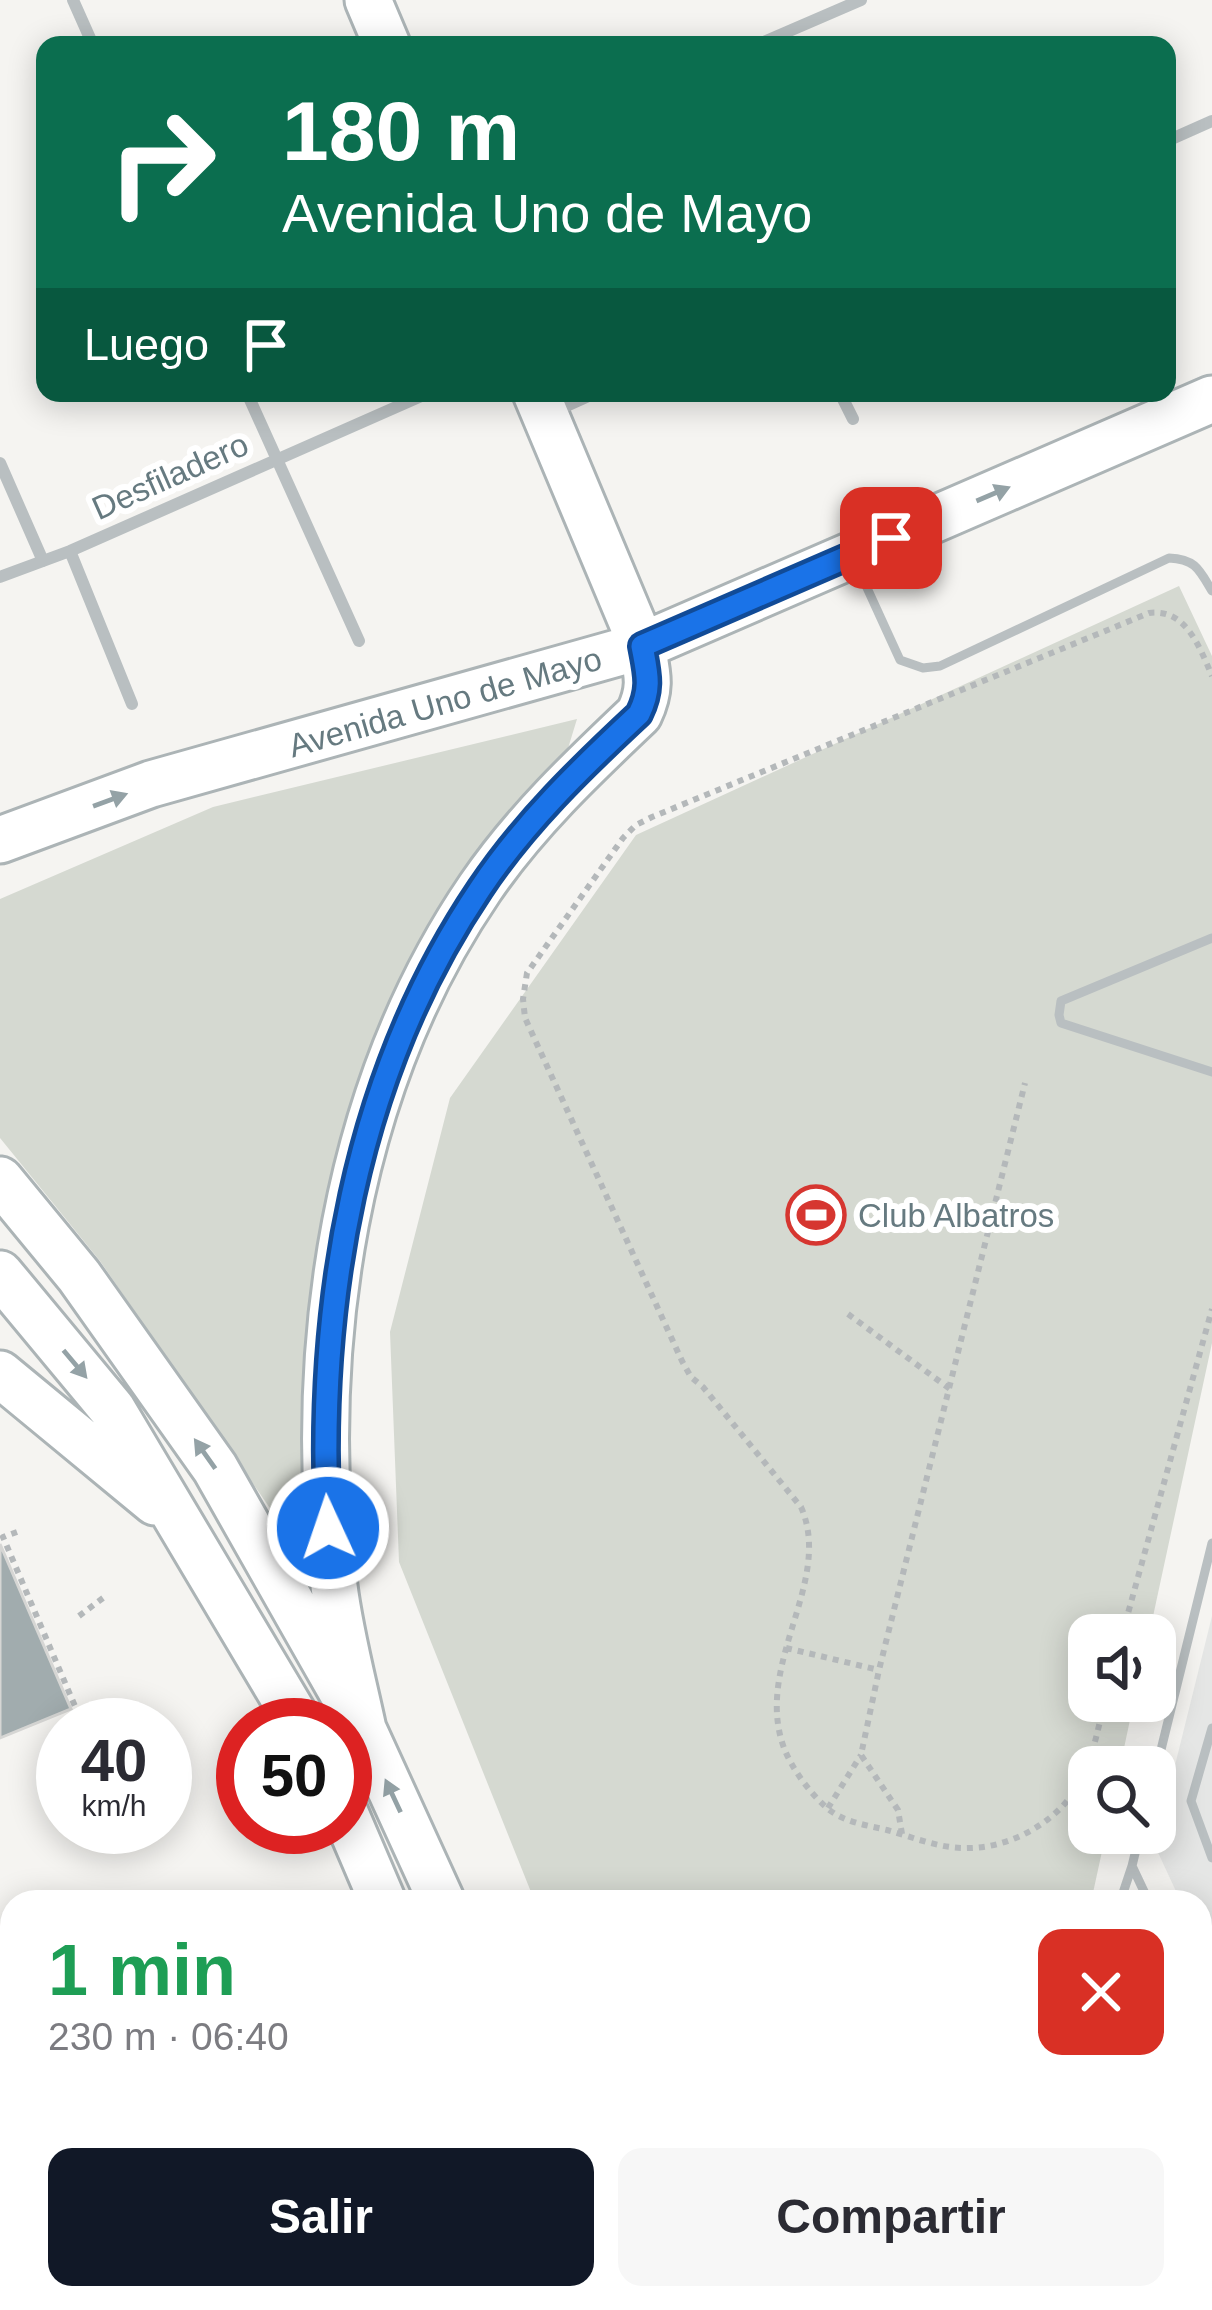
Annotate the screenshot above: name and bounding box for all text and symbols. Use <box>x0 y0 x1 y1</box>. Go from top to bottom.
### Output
icon: right <box>84 84 240 240</box>
text: 180 m <box>282 84 520 178</box>
text: Avenida Uno de Mayo <box>282 183 812 243</box>
icon: arrive <box>233 312 299 378</box>
text: Luego <box>84 319 209 370</box>
street label: Desfiladero <box>86 425 254 527</box>
one-way arrow <box>975 484 1010 504</box>
pin <box>840 487 942 589</box>
icon: arrive <box>858 505 924 571</box>
street label: Avenida Uno de Mayo <box>284 640 606 764</box>
one-way arrow <box>92 789 128 808</box>
sports icon: Club Albatros <box>785 1184 847 1246</box>
place label: Club Albatros <box>858 1197 1054 1234</box>
one-way arrow <box>61 1349 87 1379</box>
one-way arrow <box>194 1438 217 1471</box>
position arrow <box>265 1465 391 1591</box>
map controls <box>1068 1614 1176 1854</box>
button: sound <box>1068 1614 1176 1722</box>
speed limit sign: 50 <box>216 1698 372 1854</box>
text: 40 <box>81 1727 147 1794</box>
button: search <box>1068 1746 1176 1854</box>
one-way arrow <box>383 1778 403 1813</box>
text: km/h <box>81 1789 147 1822</box>
button: close <box>1038 1929 1164 2055</box>
text: 1 min <box>48 1930 236 2010</box>
text: 230 m · 06:40 <box>48 2015 289 2058</box>
button: Salir <box>48 2148 594 2286</box>
button: Compartir <box>618 2148 1164 2286</box>

